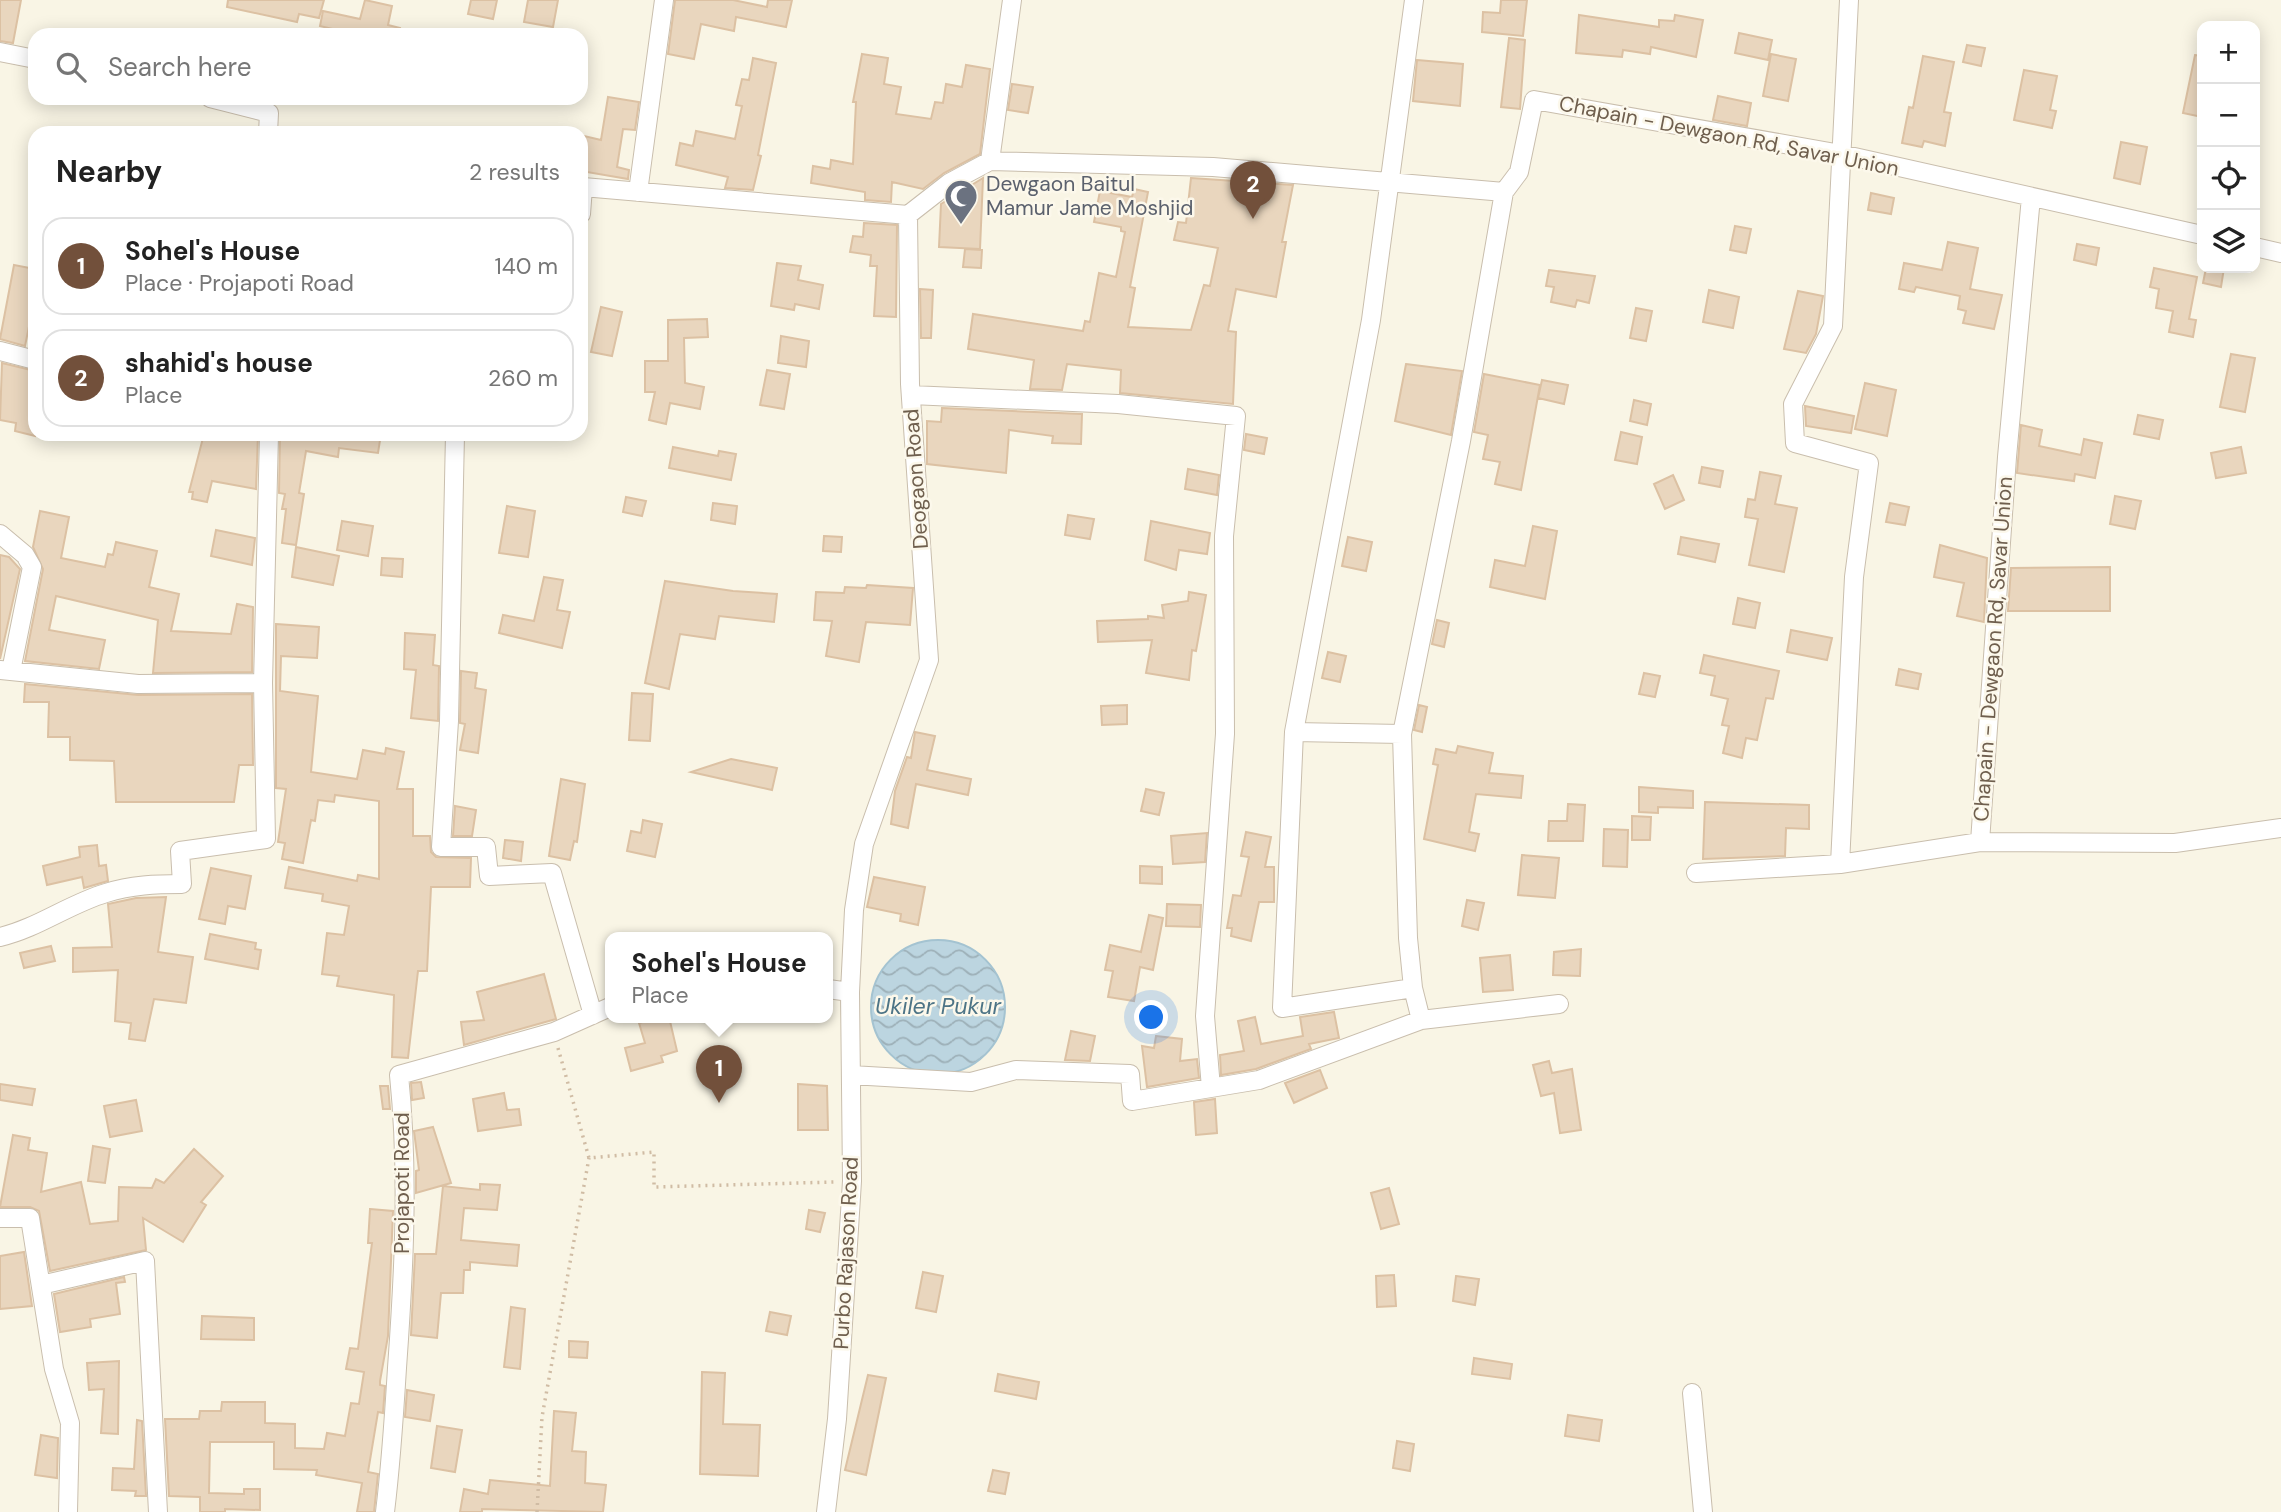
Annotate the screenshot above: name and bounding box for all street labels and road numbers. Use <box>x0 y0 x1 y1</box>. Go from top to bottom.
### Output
street label: Chapain - Dewgaon Rd, Savar Union <box>1557 89 1901 183</box>
street label: Deogaon Road <box>897 408 935 550</box>
street label: Chapain - Dewgaon Rd, Savar Union <box>1967 476 2019 822</box>
street label: Projapoti Road <box>388 1112 416 1254</box>
street label: Purbo Rajason Road <box>827 1156 865 1350</box>

